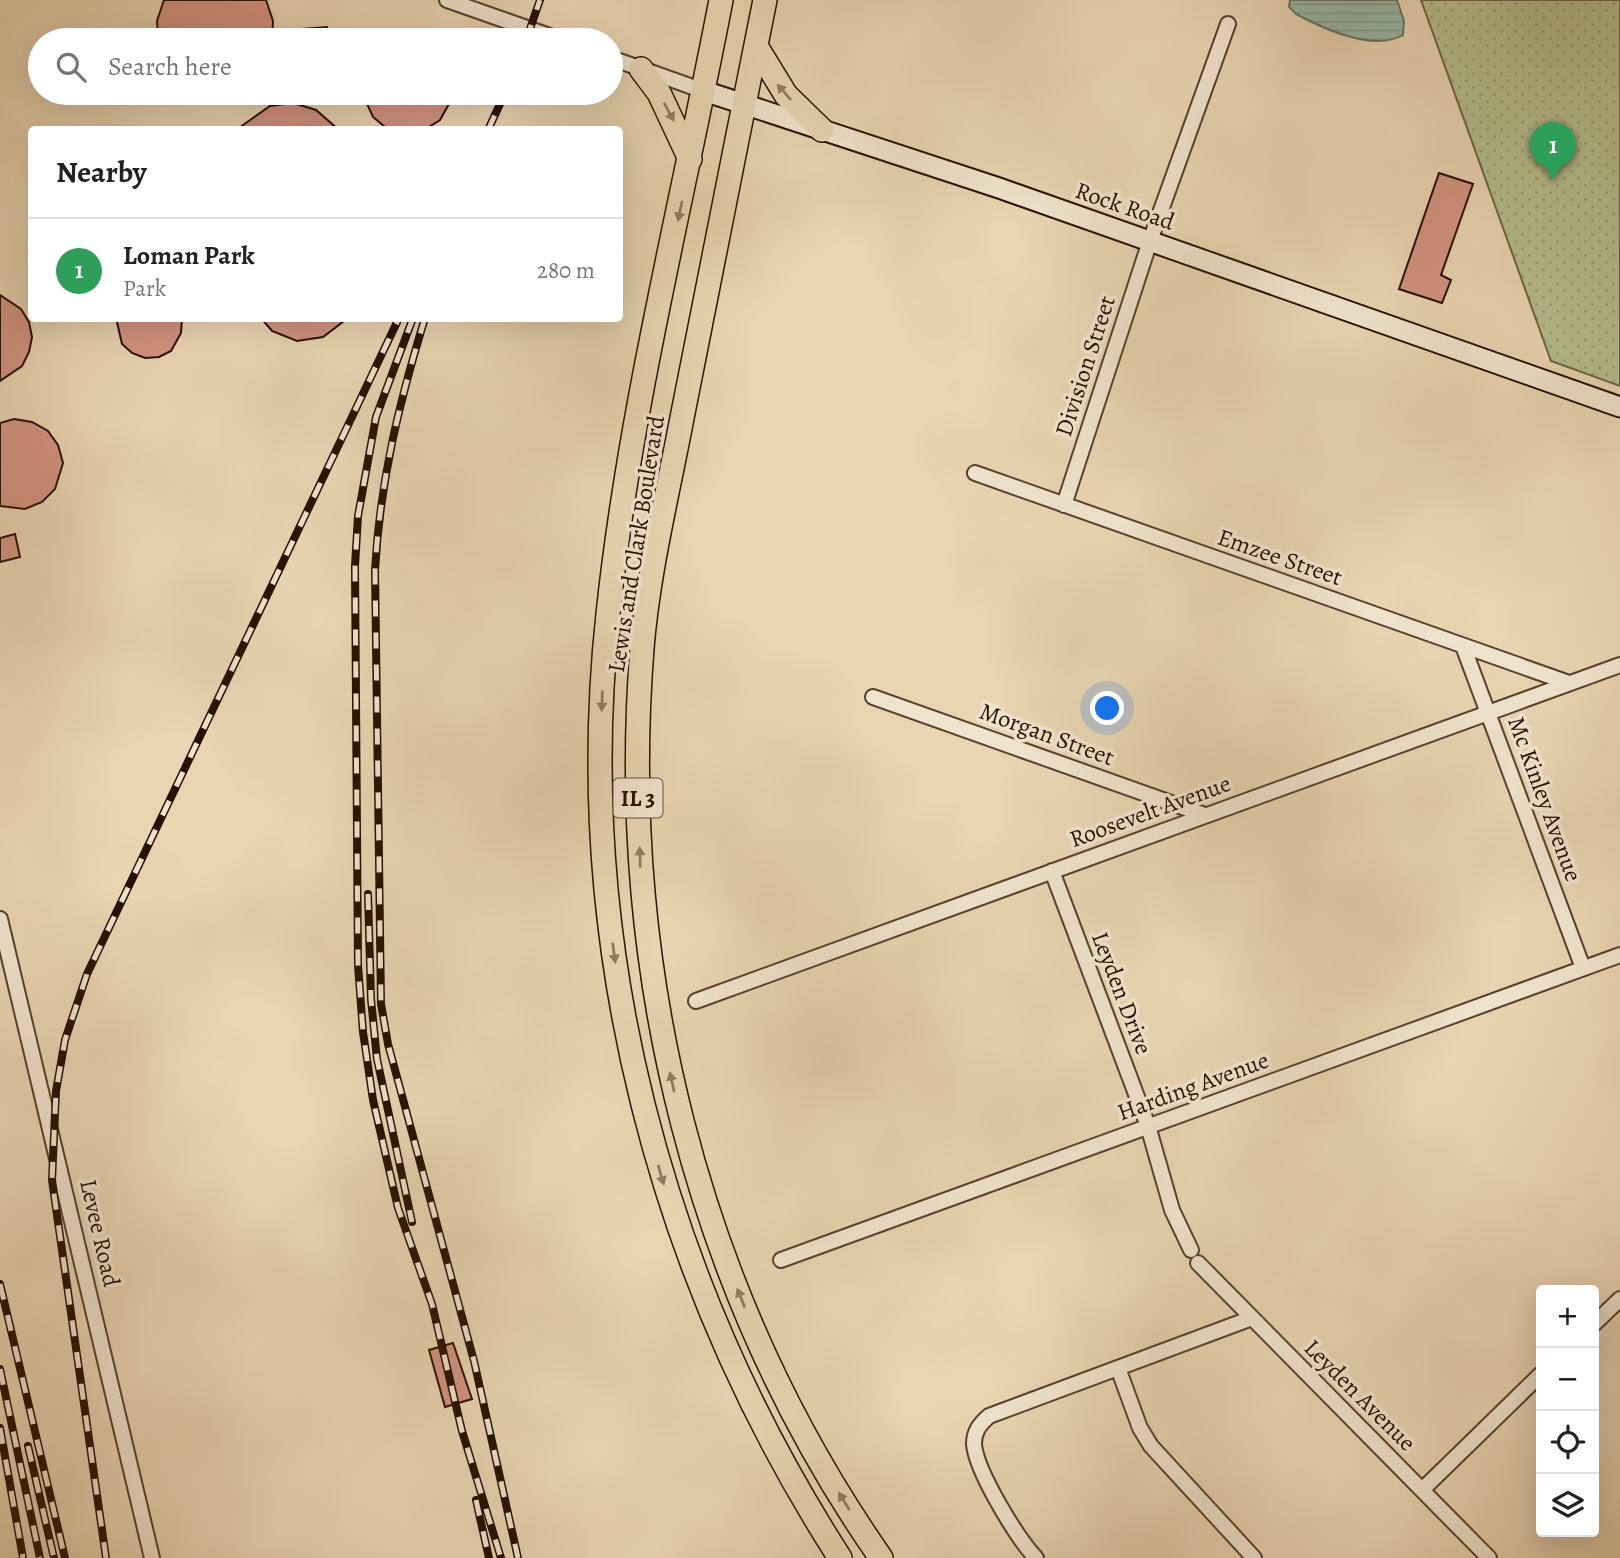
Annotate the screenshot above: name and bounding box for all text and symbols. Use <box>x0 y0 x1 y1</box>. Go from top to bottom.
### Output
search box <box>28 28 623 105</box>
icon: search <box>52 48 90 86</box>
text: Search here <box>108 49 232 84</box>
one-way arrow <box>777 83 792 100</box>
one-way arrow <box>663 102 675 122</box>
pin: 1 <box>1530 122 1576 180</box>
text: Nearby <box>56 152 147 192</box>
street label: Rock Road <box>1071 174 1179 238</box>
one-way arrow <box>674 200 685 222</box>
text: Loman Park <box>123 238 255 273</box>
text: 1 <box>75 255 83 286</box>
text: 280 m <box>537 255 595 286</box>
text: Park <box>123 273 166 304</box>
street label: Division Street <box>1047 291 1123 441</box>
street label: Lewis and Clark Boulevard <box>600 413 672 675</box>
street label: Emzee Street <box>1213 521 1347 593</box>
one-way arrow <box>596 691 608 713</box>
your location <box>1090 691 1124 725</box>
street label: Morgan Street <box>975 695 1119 773</box>
street label: Mc Kinley Avenue <box>1500 712 1590 886</box>
street label: Roosevelt Avenue <box>1065 767 1235 855</box>
road number: IL 3 <box>614 778 662 818</box>
one-way arrow <box>634 846 645 868</box>
street label: Leyden Drive <box>1084 927 1160 1059</box>
one-way arrow <box>609 942 620 964</box>
street label: Harding Avenue <box>1113 1044 1273 1128</box>
one-way arrow <box>666 1071 677 1093</box>
one-way arrow <box>657 1165 667 1186</box>
street label: Levee Road <box>72 1176 128 1290</box>
map controls <box>1536 1285 1599 1537</box>
button: + <box>1536 1285 1599 1348</box>
one-way arrow <box>735 1288 746 1309</box>
street label: Leyden Avenue <box>1297 1332 1423 1458</box>
button: − <box>1536 1348 1599 1411</box>
button: locate <box>1536 1411 1599 1474</box>
button: layers <box>1536 1474 1599 1537</box>
one-way arrow <box>838 1491 851 1510</box>

